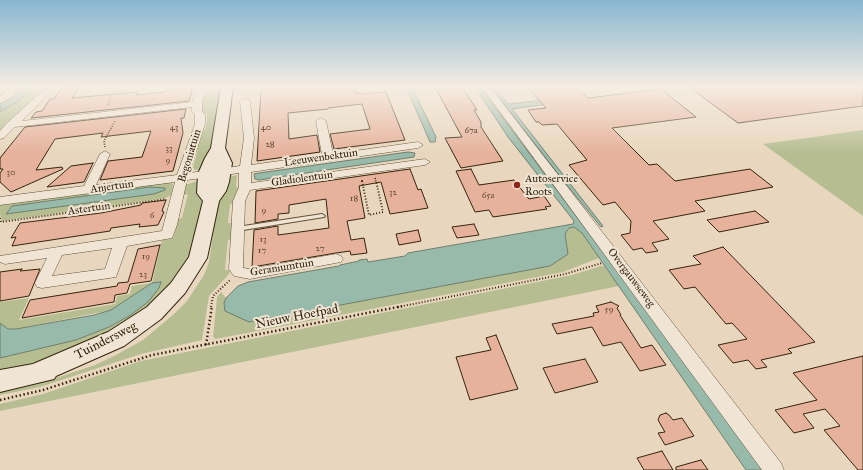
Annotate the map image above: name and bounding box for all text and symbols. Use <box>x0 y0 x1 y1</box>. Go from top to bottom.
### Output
house number: 43 <box>170 123 178 133</box>
house number: 40 <box>261 123 271 133</box>
house number: 67a <box>464 126 478 136</box>
street label: Begoniatuin <box>176 128 204 184</box>
house number: 28 <box>265 140 275 150</box>
house number: 33 <box>165 144 173 154</box>
street label: Leeuwenbektuin <box>283 146 359 170</box>
house number: 9 <box>166 156 170 166</box>
house number: 30 <box>7 168 15 178</box>
street label: Gladiolentuin <box>270 168 334 190</box>
place label: Autoservice Roots <box>525 172 578 198</box>
street label: Anjertuin <box>90 177 134 197</box>
marker: Autoservice Roots <box>512 180 522 190</box>
house number: 32 <box>389 188 397 198</box>
house number: 65a <box>482 191 494 201</box>
house number: 18 <box>350 194 358 204</box>
street label: Astertuin <box>67 199 111 219</box>
house number: 9 <box>262 206 266 216</box>
house number: 6 <box>150 211 154 221</box>
house number: 13 <box>259 235 267 245</box>
house number: 27 <box>316 244 324 254</box>
house number: 17 <box>258 246 266 256</box>
street label: Overgauwseweg <box>605 246 657 310</box>
house number: 19 <box>142 252 150 262</box>
street label: Geraniumtuin <box>249 256 315 280</box>
house number: 23 <box>139 270 147 280</box>
street label: Nieuw Hoefpad <box>254 301 340 333</box>
house number: 59 <box>604 305 614 315</box>
street label: Tuindersweg <box>72 319 140 363</box>

